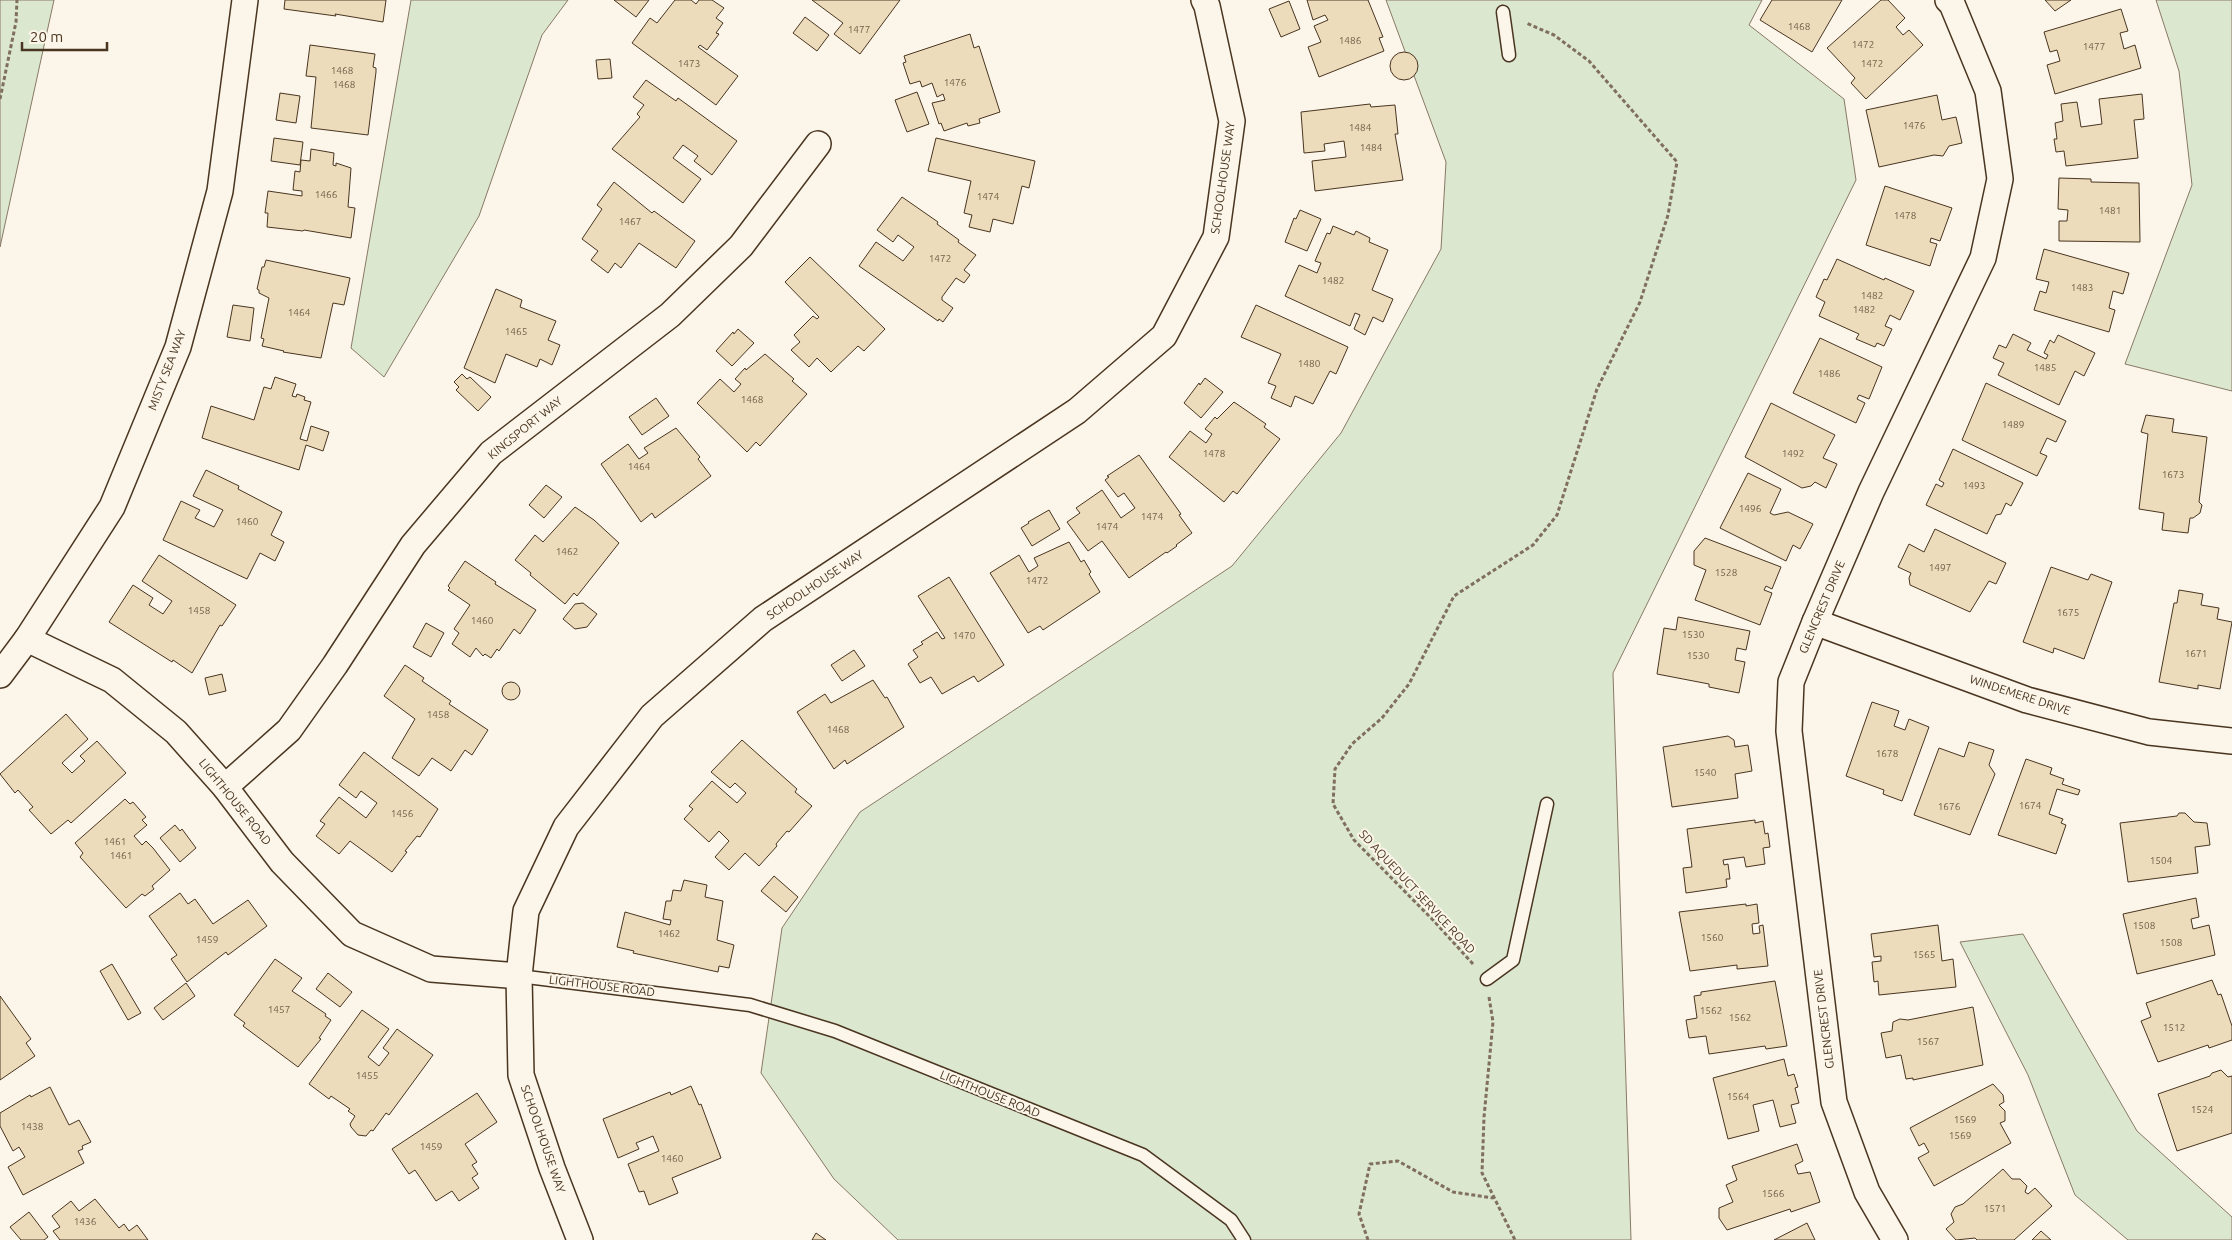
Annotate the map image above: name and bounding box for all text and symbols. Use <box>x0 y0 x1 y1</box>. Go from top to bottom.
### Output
scale bar <box>22 20 108 52</box>
house number: 1468 <box>1788 21 1811 32</box>
house number: 1477 <box>848 24 870 35</box>
text: 20 m <box>30 28 63 45</box>
house number: 1486 <box>1339 35 1362 46</box>
house number: 1472 <box>1852 39 1874 50</box>
house number: 1477 <box>2083 41 2105 52</box>
house number: 1473 <box>678 58 700 69</box>
house number: 1472 <box>1861 58 1883 69</box>
house number: 1468 <box>331 65 354 76</box>
house number: 1476 <box>944 77 967 88</box>
house number: 1468 <box>333 79 356 90</box>
house number: 1476 <box>1903 120 1926 131</box>
street label: SCHOOLHOUSE WAY <box>1208 121 1237 235</box>
house number: 1484 <box>1349 122 1372 133</box>
house number: 1484 <box>1360 142 1383 153</box>
house number: 1466 <box>315 189 338 200</box>
house number: 1474 <box>977 191 1000 202</box>
house number: 1481 <box>2099 205 2121 216</box>
house number: 1478 <box>1894 210 1917 221</box>
house number: 1467 <box>619 216 641 227</box>
house number: 1472 <box>929 253 951 264</box>
house number: 1482 <box>1322 275 1344 286</box>
house number: 1483 <box>2071 282 2093 293</box>
house number: 1482 <box>1861 290 1883 301</box>
house number: 1482 <box>1853 304 1875 315</box>
house number: 1464 <box>288 307 311 318</box>
house number: 1465 <box>505 326 527 337</box>
street label: MISTY SEA WAY <box>145 328 188 412</box>
house number: 1480 <box>1298 358 1321 369</box>
house number: 1485 <box>2034 362 2056 373</box>
house number: 1486 <box>1818 368 1841 379</box>
street label: KINGSPORT WAY <box>485 394 564 461</box>
house number: 1468 <box>741 394 764 405</box>
house number: 1489 <box>2002 419 2024 430</box>
house number: 1478 <box>1203 448 1226 459</box>
house number: 1492 <box>1782 448 1804 459</box>
house number: 1464 <box>628 461 651 472</box>
house number: 1673 <box>2162 469 2184 480</box>
house number: 1493 <box>1963 480 1985 491</box>
house number: 1496 <box>1739 503 1762 514</box>
house number: 1474 <box>1141 511 1164 522</box>
house number: 1460 <box>236 516 259 527</box>
house number: 1474 <box>1096 521 1119 532</box>
house number: 1462 <box>556 546 578 557</box>
street label: SCHOOLHOUSE WAY <box>764 548 865 622</box>
street label: GLENCREST DRIVE <box>1796 558 1847 655</box>
house number: 1497 <box>1929 562 1951 573</box>
house number: 1528 <box>1715 567 1738 578</box>
house number: 1472 <box>1026 575 1048 586</box>
house number: 1458 <box>188 605 211 616</box>
house number: 1675 <box>2057 607 2079 618</box>
house number: 1460 <box>471 615 494 626</box>
house number: 1530 <box>1682 629 1705 640</box>
house number: 1470 <box>953 630 976 641</box>
house number: 1671 <box>2185 648 2207 659</box>
house number: 1530 <box>1687 650 1710 661</box>
street label: WINDEMERE DRIVE <box>1968 672 2073 717</box>
house number: 1458 <box>427 709 450 720</box>
house number: 1468 <box>827 724 850 735</box>
house number: 1678 <box>1876 748 1899 759</box>
street label: LIGHTHOUSE ROAD <box>197 756 274 847</box>
house number: 1540 <box>1694 767 1717 778</box>
house number: 1674 <box>2019 800 2042 811</box>
house number: 1676 <box>1938 801 1961 812</box>
house number: 1456 <box>391 808 414 819</box>
street label: SD AQUEDUCT SERVICE ROAD <box>1357 827 1478 956</box>
house number: 1461 <box>104 836 126 847</box>
house number: 1461 <box>110 850 132 861</box>
house number: 1504 <box>2150 855 2173 866</box>
house number: 1508 <box>2133 920 2156 931</box>
house number: 1462 <box>658 928 680 939</box>
house number: 1560 <box>1701 932 1724 943</box>
house number: 1459 <box>196 934 218 945</box>
house number: 1508 <box>2160 937 2183 948</box>
house number: 1565 <box>1913 949 1935 960</box>
street label: GLENCREST DRIVE <box>1811 968 1836 1069</box>
street label: LIGHTHOUSE ROAD <box>548 973 656 998</box>
house number: 1457 <box>268 1004 290 1015</box>
house number: 1562 <box>1700 1005 1722 1016</box>
house number: 1562 <box>1729 1012 1751 1023</box>
house number: 1512 <box>2163 1022 2185 1033</box>
house number: 1567 <box>1917 1036 1939 1047</box>
street label: LIGHTHOUSE ROAD <box>938 1068 1042 1120</box>
house number: 1455 <box>356 1070 378 1081</box>
street label: SCHOOLHOUSE WAY <box>519 1083 568 1195</box>
house number: 1564 <box>1727 1091 1750 1102</box>
house number: 1524 <box>2191 1104 2214 1115</box>
house number: 1569 <box>1954 1114 1976 1125</box>
house number: 1438 <box>21 1121 44 1132</box>
house number: 1569 <box>1949 1130 1971 1141</box>
house number: 1459 <box>420 1141 442 1152</box>
house number: 1460 <box>661 1153 684 1164</box>
house number: 1566 <box>1762 1188 1785 1199</box>
house number: 1571 <box>1984 1203 2006 1214</box>
house number: 1436 <box>74 1216 97 1227</box>

